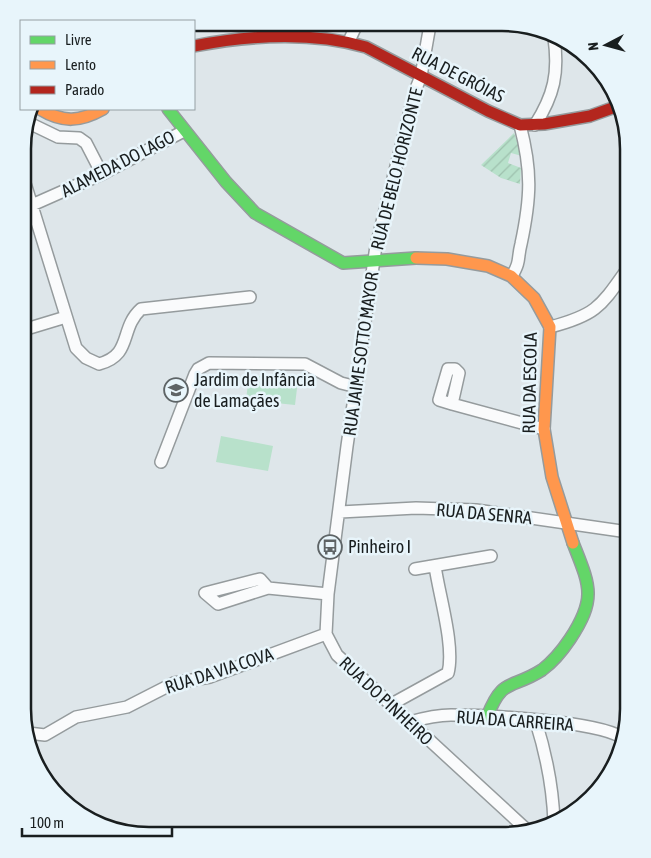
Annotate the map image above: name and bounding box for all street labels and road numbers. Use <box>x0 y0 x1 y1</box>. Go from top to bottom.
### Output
street label: RUA DE GRÓIAS <box>408 42 508 107</box>
street label: RUA DE BELO HORIZONTE <box>366 85 427 252</box>
street label: ALAMEDA DO LAGO <box>57 126 178 201</box>
street label: RUA JAIME SOTTO MAYOR <box>339 271 382 437</box>
street label: RUA DA ESCOLA <box>518 332 541 434</box>
street label: RUA DA SENRA <box>435 499 533 528</box>
street label: RUA DA VIA COVA <box>162 643 276 698</box>
street label: RUA DO PINHEIRO <box>335 652 437 749</box>
street label: RUA DA CARREIRA <box>456 706 574 735</box>

